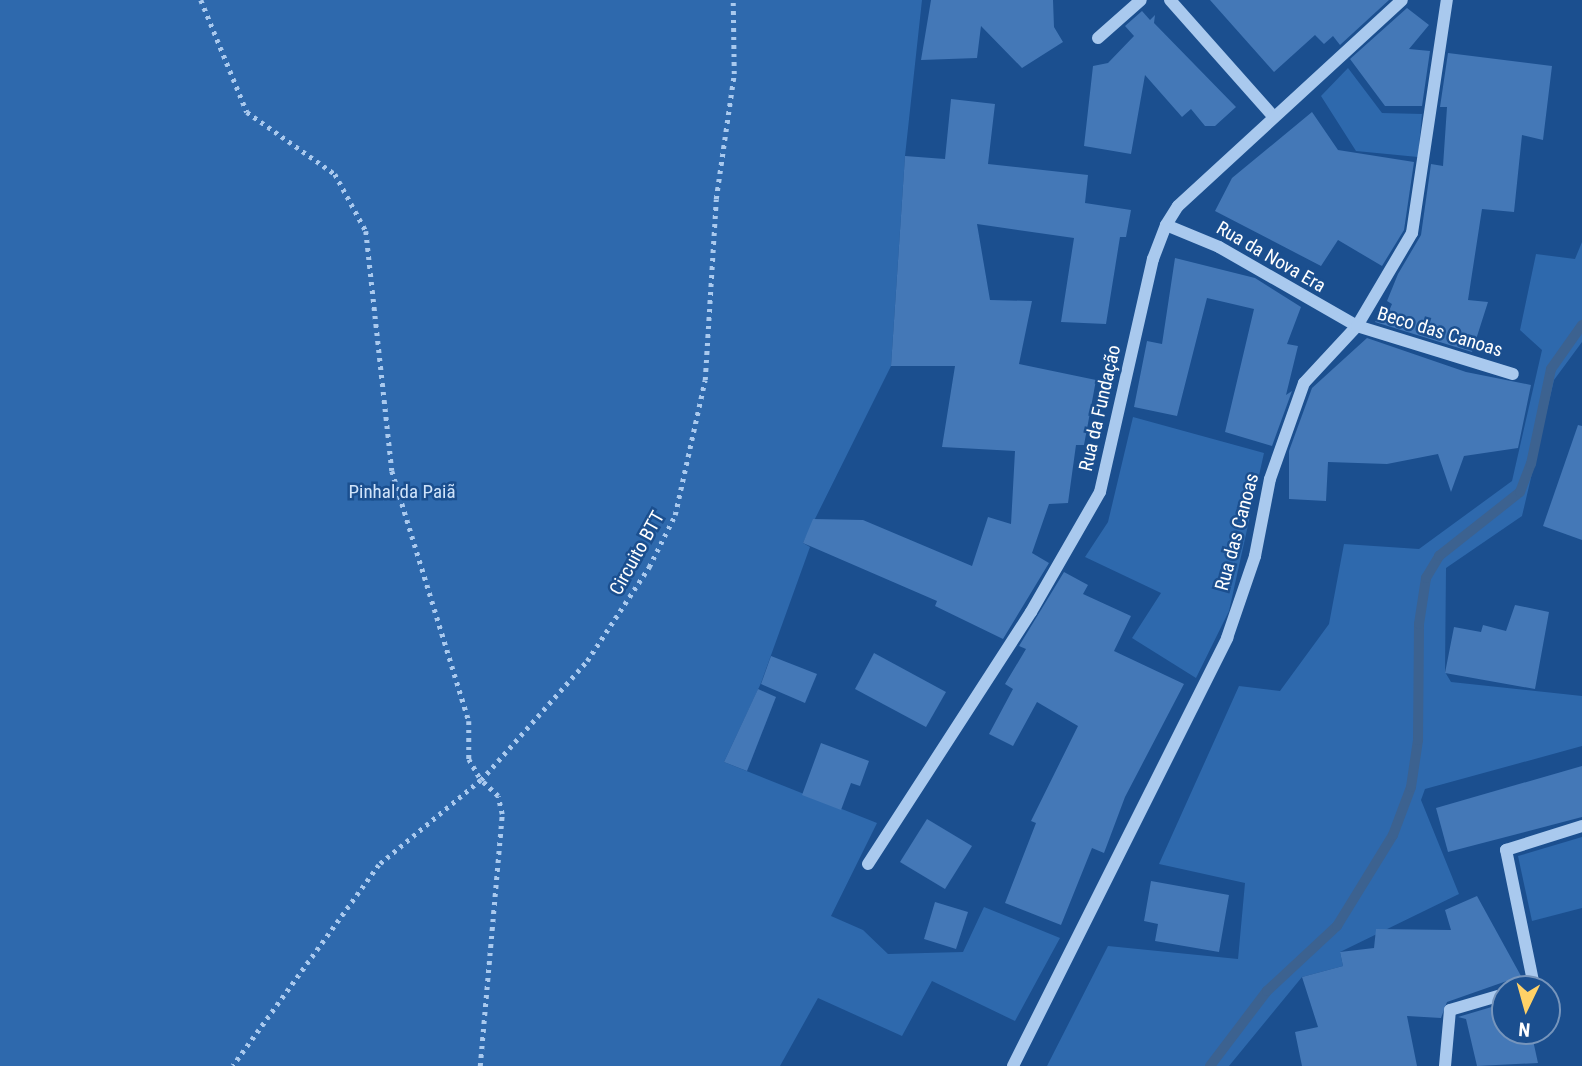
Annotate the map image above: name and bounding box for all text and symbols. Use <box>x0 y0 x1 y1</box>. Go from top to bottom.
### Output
street label: Rua da Nova Era <box>1212 217 1330 297</box>
street label: Beco das Canoas <box>1375 302 1505 362</box>
street label: Rua da Fundação <box>1074 343 1126 473</box>
street label: Rua das Canoas <box>1210 471 1264 593</box>
park label: Pinhal da Paiã <box>349 481 455 503</box>
street label: Circuito BTT <box>605 507 669 599</box>
north arrow <box>1491 975 1561 1045</box>
text: N <box>1518 1017 1531 1041</box>

